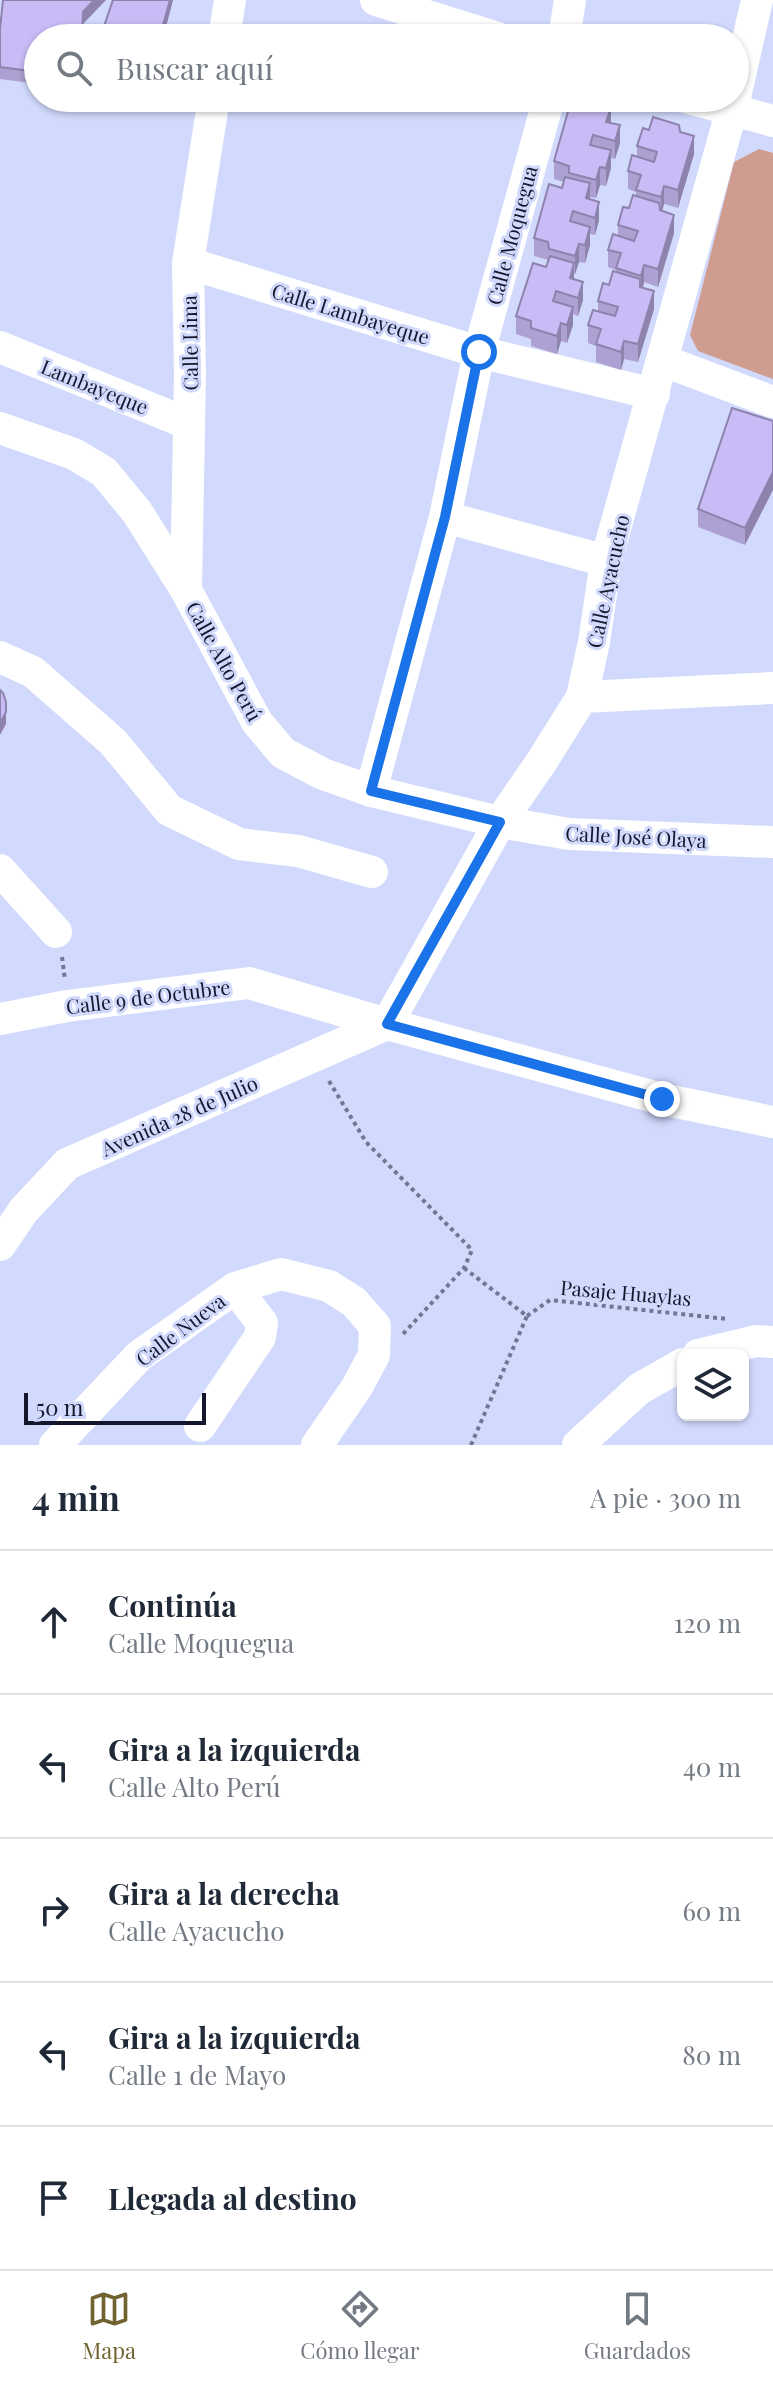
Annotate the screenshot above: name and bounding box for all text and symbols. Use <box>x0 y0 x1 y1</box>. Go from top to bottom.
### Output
search box <box>24 24 749 112</box>
icon: search <box>52 46 96 90</box>
text: Buscar aquí <box>116 48 273 88</box>
street label: Calle Moquegua <box>479 162 543 308</box>
street label: Calle Lambayeque <box>269 276 433 350</box>
street label: Calle Lima <box>175 295 203 391</box>
route start <box>461 334 497 370</box>
street label: Lambayeque <box>37 352 153 420</box>
street label: Calle Ayacucho <box>580 512 634 650</box>
street label: Calle Alto Perú <box>181 596 269 726</box>
street label: Calle José Olaya <box>565 819 707 853</box>
street label: Calle 9 de Octubre <box>64 973 232 1019</box>
street label: Avenida 28 de Julio <box>96 1068 261 1162</box>
route end <box>644 1081 680 1117</box>
street label: Pasaje Huaylas <box>559 1273 693 1311</box>
street label: Calle Nueva <box>130 1287 230 1371</box>
map controls <box>677 1349 749 1421</box>
button: layers <box>677 1349 749 1421</box>
scale bar <box>24 1389 206 1425</box>
text: 50 m <box>36 1392 83 1422</box>
text: 4 min <box>32 1474 120 1520</box>
text: A pie · 300 m <box>590 1480 741 1515</box>
text: Continúa <box>108 1585 237 1625</box>
icon: ahead <box>32 1600 76 1644</box>
text: 120 m <box>674 1605 741 1640</box>
text: Calle Moquegua <box>108 1625 294 1660</box>
text: Gira a la izquierda <box>108 1729 361 1769</box>
icon: left <box>32 1744 76 1788</box>
text: 40 m <box>683 1749 741 1784</box>
text: Calle Alto Perú <box>108 1769 281 1804</box>
text: Gira a la derecha <box>108 1873 340 1913</box>
icon: right <box>32 1888 76 1932</box>
text: 60 m <box>682 1893 741 1928</box>
text: Calle Ayacucho <box>108 1913 284 1948</box>
text: Gira a la izquierda <box>108 2017 361 2057</box>
icon: left <box>32 2032 76 2076</box>
text: 80 m <box>682 2037 741 2072</box>
text: Calle 1 de Mayo <box>108 2057 286 2092</box>
icon: arrive <box>32 2176 76 2220</box>
text: Llegada al destino <box>108 2178 357 2218</box>
tab: Mapa <box>82 2287 136 2365</box>
tab: Cómo llegar <box>300 2287 420 2365</box>
tab: Guardados <box>584 2287 691 2365</box>

